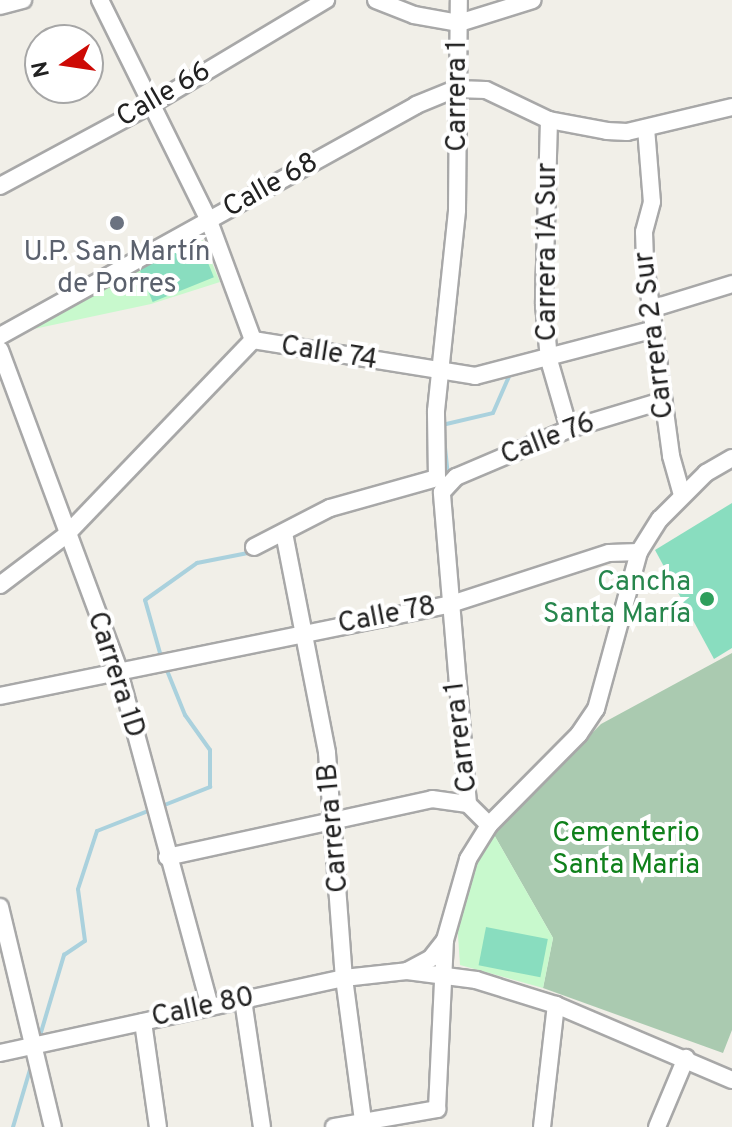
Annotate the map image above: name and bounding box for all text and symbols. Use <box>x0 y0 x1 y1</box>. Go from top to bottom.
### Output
north arrow <box>24 24 104 104</box>
street label: Carrera 1 <box>441 40 475 152</box>
street label: Calle 66 <box>111 55 217 135</box>
text: N <box>27 58 57 80</box>
street label: Calle 68 <box>218 146 324 226</box>
street label: Carrera 1A Sur <box>531 162 565 342</box>
marker: U.P. San Martín de Porres <box>108 214 126 232</box>
place label: U.P. San Martín de Porres <box>23 236 211 302</box>
street label: Carrera 2 Sur <box>628 249 682 421</box>
street label: Calle 74 <box>278 330 380 378</box>
street label: Calle 76 <box>496 407 600 473</box>
place label: Cancha Santa María <box>543 566 691 632</box>
street label: Calle 78 <box>335 590 439 642</box>
marker: Cancha Santa María <box>698 590 716 608</box>
street label: Carrera 1D <box>79 608 151 742</box>
street label: Carrera 1 <box>439 680 485 794</box>
street label: Carrera 1B <box>312 762 356 894</box>
park label: Cementerio Santa Maria <box>552 817 700 883</box>
street label: Calle 80 <box>149 981 257 1035</box>

